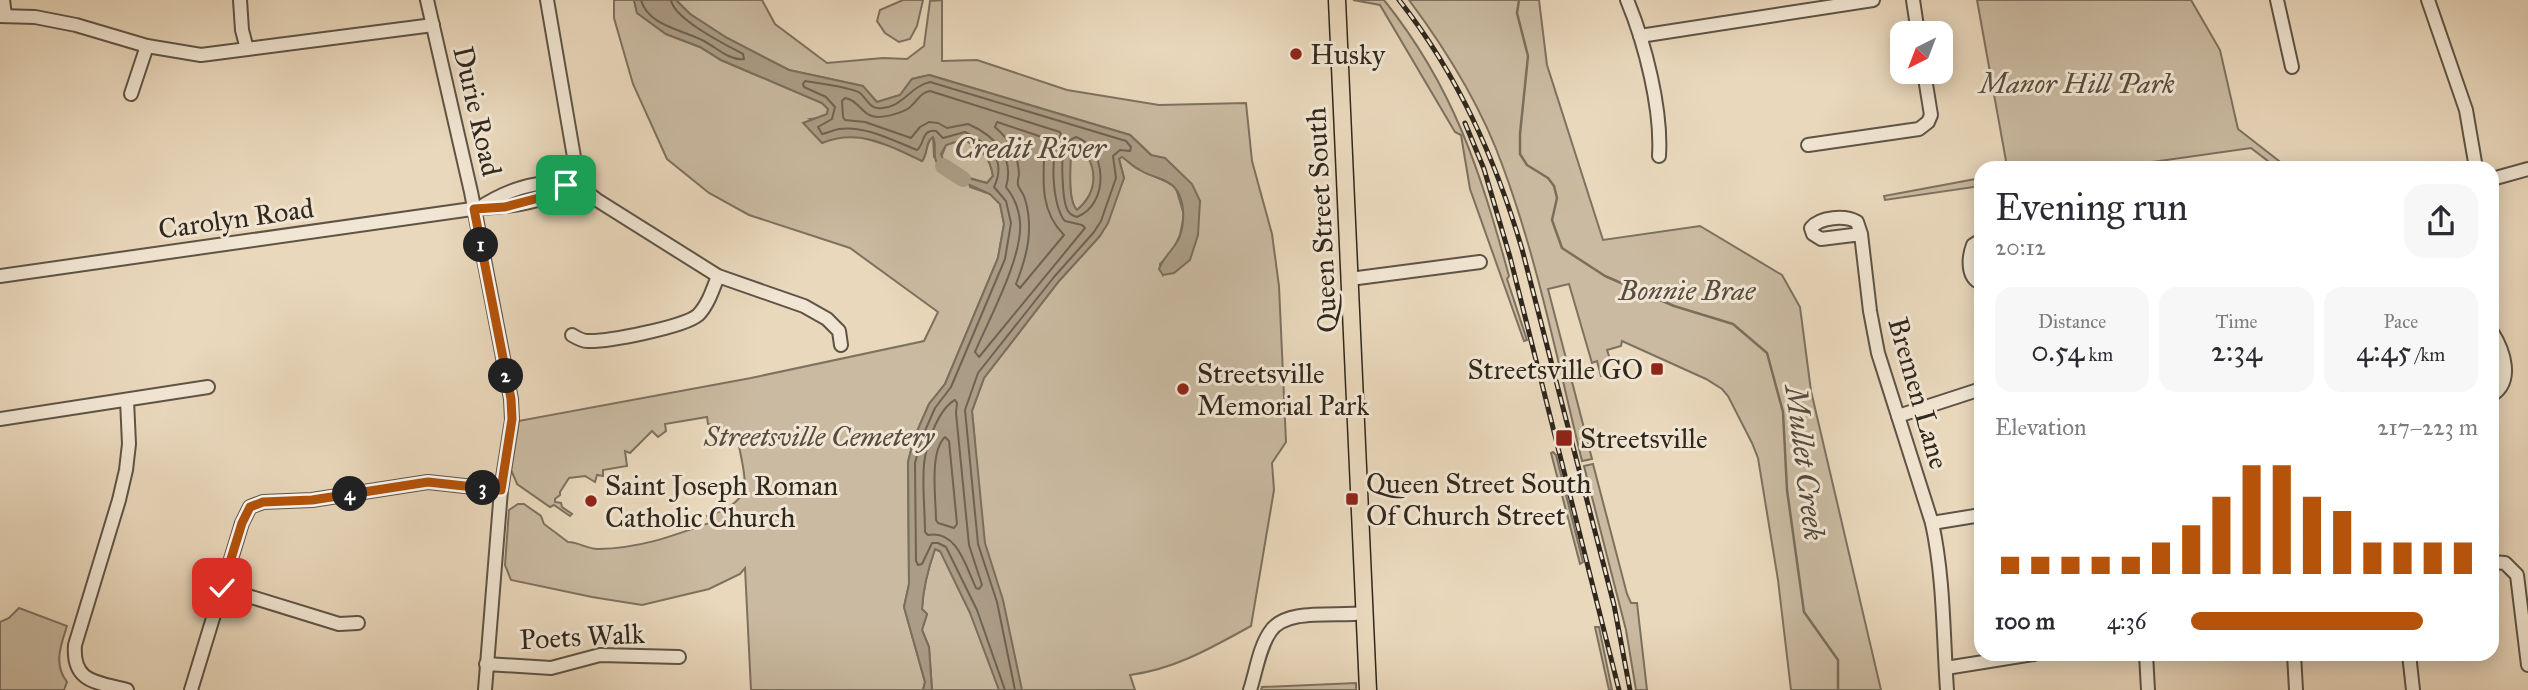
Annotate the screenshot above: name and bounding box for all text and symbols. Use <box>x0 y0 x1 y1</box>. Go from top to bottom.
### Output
north arrow <box>1890 21 1953 84</box>
map controls <box>1890 21 1953 84</box>
place label: Husky <box>1310 37 1386 72</box>
street label: Durie Road <box>446 43 509 180</box>
marker: Husky <box>1288 46 1304 62</box>
park label: Manor Hill Park <box>1976 66 2175 101</box>
street label: Queen Street South <box>1298 106 1345 334</box>
water label: Credit River <box>954 130 1107 166</box>
pin <box>536 155 596 215</box>
icon: arrive <box>547 166 585 204</box>
text: Evening run <box>1995 184 2188 230</box>
button: share <box>2404 184 2478 258</box>
street label: Carolyn Road <box>156 190 316 247</box>
pin: 1 <box>463 228 498 262</box>
text: 1 <box>477 233 484 256</box>
text: 20:12 <box>1995 233 2046 261</box>
park label: Bonnie Brae <box>1617 273 1756 308</box>
text: Distance <box>2038 310 2106 333</box>
text: Time <box>2215 310 2258 333</box>
text: Pace <box>2384 310 2418 333</box>
street label: Bremen Lane <box>1880 313 1957 473</box>
text: 0.54 <box>2031 333 2084 369</box>
text: 2:34 <box>2211 333 2262 369</box>
text: 4:45 <box>2356 333 2411 369</box>
text: km <box>2084 343 2113 366</box>
text: /km <box>2411 343 2445 366</box>
place label: Streetsville GO <box>1467 352 1643 387</box>
place label: Streetsville Memorial Park <box>1197 356 1369 423</box>
pin: 2 <box>489 358 524 394</box>
marker: Streetsville GO <box>1649 361 1665 377</box>
text: 2 <box>501 364 510 387</box>
marker: Streetsville Memorial Park <box>1175 381 1191 397</box>
water label: Mullet Creek <box>1777 381 1832 542</box>
text: Elevation <box>1995 413 2086 441</box>
text: 217–223 m <box>2377 413 2478 441</box>
park label: Streetsville Cemetery <box>703 419 936 454</box>
place label: Streetsville <box>1580 421 1708 456</box>
marker: Streetsville <box>1554 428 1574 448</box>
place label: Queen Street South Of Church Street <box>1366 466 1592 533</box>
place label: Saint Joseph Roman Catholic Church <box>605 468 838 535</box>
pin: 3 <box>466 470 500 505</box>
pin: 4 <box>332 476 368 512</box>
text: 3 <box>479 476 486 499</box>
text: 4 <box>344 482 355 505</box>
marker: Queen Street South Of Church Street <box>1344 491 1360 507</box>
marker: Saint Joseph Roman Catholic Church <box>583 493 599 509</box>
pin <box>192 558 252 618</box>
icon: check <box>203 569 241 607</box>
text: 100 m <box>1995 607 2055 635</box>
text: 4:36 <box>2107 607 2147 635</box>
street label: Poets Walk <box>519 616 645 657</box>

